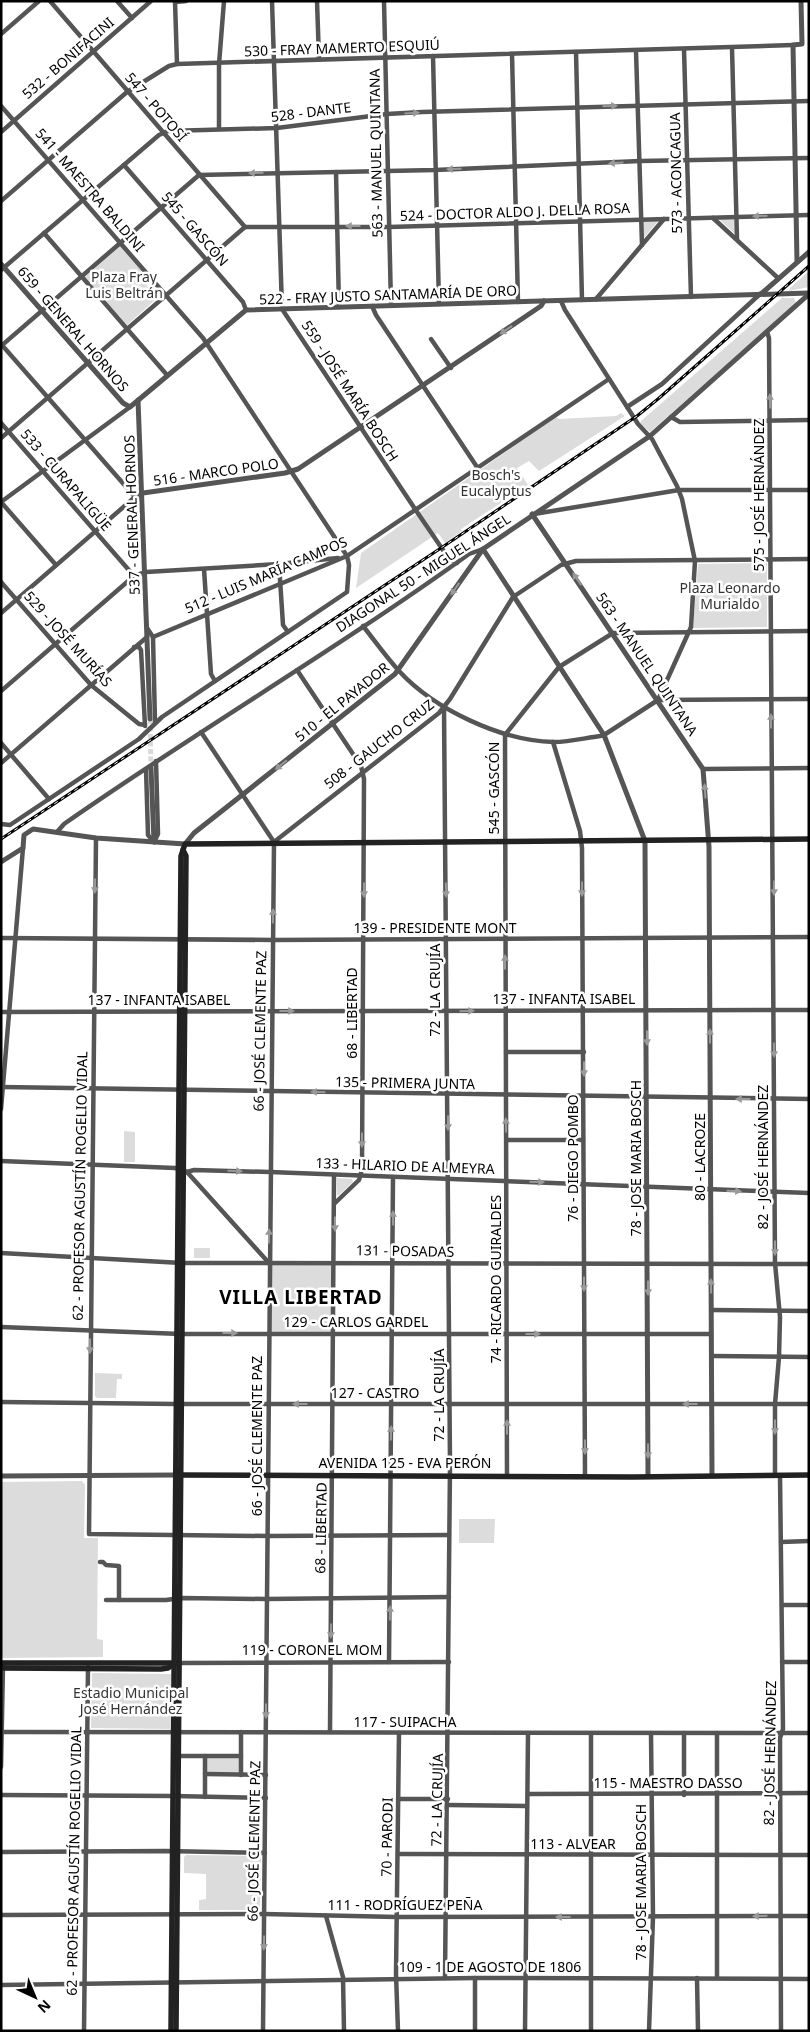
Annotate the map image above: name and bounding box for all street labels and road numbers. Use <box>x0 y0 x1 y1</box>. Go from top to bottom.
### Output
street label: 532 - BONIFACINI <box>18 12 118 103</box>
street label: 530 - FRAY MAMERTO ESQUIÚ <box>244 35 440 60</box>
street label: 547 - POTOSÍ <box>121 68 192 145</box>
street label: 563 - MANUEL QUINTANA <box>365 68 386 238</box>
street label: 528 - DANTE <box>270 97 352 126</box>
street label: 573 - ACONCAGUA <box>665 112 686 234</box>
street label: 541 - MAESTRA BALDINI <box>31 124 149 256</box>
street label: 545 - GASCÓN <box>158 187 233 270</box>
street label: 524 - DOCTOR ALDO J. DELLA ROSA <box>400 198 631 225</box>
street label: 659 - GENERAL HORNOS <box>14 262 133 396</box>
street label: 522 - FRAY JUSTO SANTAMARÍA DE ORO <box>259 280 517 309</box>
street label: 559 - JOSÉ MARÍA BOSCH <box>298 317 403 465</box>
street label: 575 - JOSÉ HERNÁNDEZ <box>749 419 768 571</box>
street label: 533 - CURAPALIGÜE <box>17 425 116 535</box>
street label: 537 - GENERAL HORNOS <box>119 434 144 595</box>
street label: 516 - MARCO POLO <box>152 453 280 490</box>
street label: DIAGONAL 50 - MIGUEL ÁNGEL <box>332 509 514 636</box>
street label: 512 - LUIS MARÍA CAMPOS <box>182 532 350 617</box>
street label: 529 - JOSÉ MURÍAS <box>20 587 117 691</box>
street label: 563 - MANUEL QUINTANA <box>592 588 703 739</box>
street label: 510 - EL PAYADOR <box>290 657 393 746</box>
street label: 508 - GAUCHO CRUZ <box>320 695 438 793</box>
street label: 545 - GASCÓN <box>484 742 503 834</box>
street label: 139 - PRESIDENTE MONT <box>353 918 517 937</box>
street label: 72 - LA CRUJÍA <box>425 943 444 1037</box>
street label: 66 - JOSÉ CLEMENTE PAZ <box>249 950 270 1111</box>
street label: 68 - LIBERTAD <box>342 967 361 1059</box>
street label: 137 - INFANTA ISABEL <box>493 989 635 1008</box>
street label: 137 - INFANTA ISABEL <box>88 990 230 1009</box>
street label: 62 - PROFESOR AGUSTÍN ROGELIO VIDAL <box>68 1051 91 1321</box>
street label: 135 - PRIMERA JUNTA <box>335 1072 475 1093</box>
street label: 78 - JOSE MARIA BOSCH <box>626 1080 645 1236</box>
street label: 82 - JOSÉ HERNÁNDEZ <box>753 1085 772 1229</box>
street label: 76 - DIEGO POMBO <box>563 1094 582 1222</box>
street label: 80 - LACROZE <box>690 1113 709 1201</box>
street label: 133 - HILARIO DE ALMEYRA <box>315 1153 495 1178</box>
street label: 74 - RICARDO GUIRALDES <box>486 1194 505 1363</box>
street label: 131 - POSADAS <box>356 1240 455 1261</box>
street label: 129 - CARLOS GARDEL <box>284 1312 428 1331</box>
street label: 72 - LA CRUJÍA <box>429 1348 448 1442</box>
street label: 66 - JOSÉ CLEMENTE PAZ <box>247 1356 266 1516</box>
street label: 127 - CASTRO <box>331 1383 419 1402</box>
street label: AVENIDA 125 - EVA PERÓN <box>318 1453 492 1472</box>
street label: 68 - LIBERTAD <box>310 1482 331 1574</box>
street label: 119 - CORONEL MOM <box>242 1640 382 1659</box>
street label: 82 - JOSÉ HERNÁNDEZ <box>759 1680 780 1826</box>
street label: 117 - SUIPACHA <box>353 1712 457 1731</box>
street label: 62 - PROFESOR AGUSTÍN ROGELIO VIDAL <box>62 1726 85 1996</box>
street label: 72 - LA CRUJÍA <box>426 1753 447 1847</box>
street label: 66 - JOSÉ CLEMENTE PAZ <box>243 1760 264 1921</box>
street label: 115 - MAESTRO DASSO <box>593 1773 743 1792</box>
street label: 70 - PARODI <box>376 1797 397 1877</box>
street label: 78 - JOSE MARIA BOSCH <box>631 1804 650 1960</box>
street label: 113 - ALVEAR <box>530 1834 616 1853</box>
street label: 111 - RODRÍGUEZ PEÑA <box>328 1895 482 1914</box>
street label: 109 - 1 DE AGOSTO DE 1806 <box>399 1957 581 1976</box>

